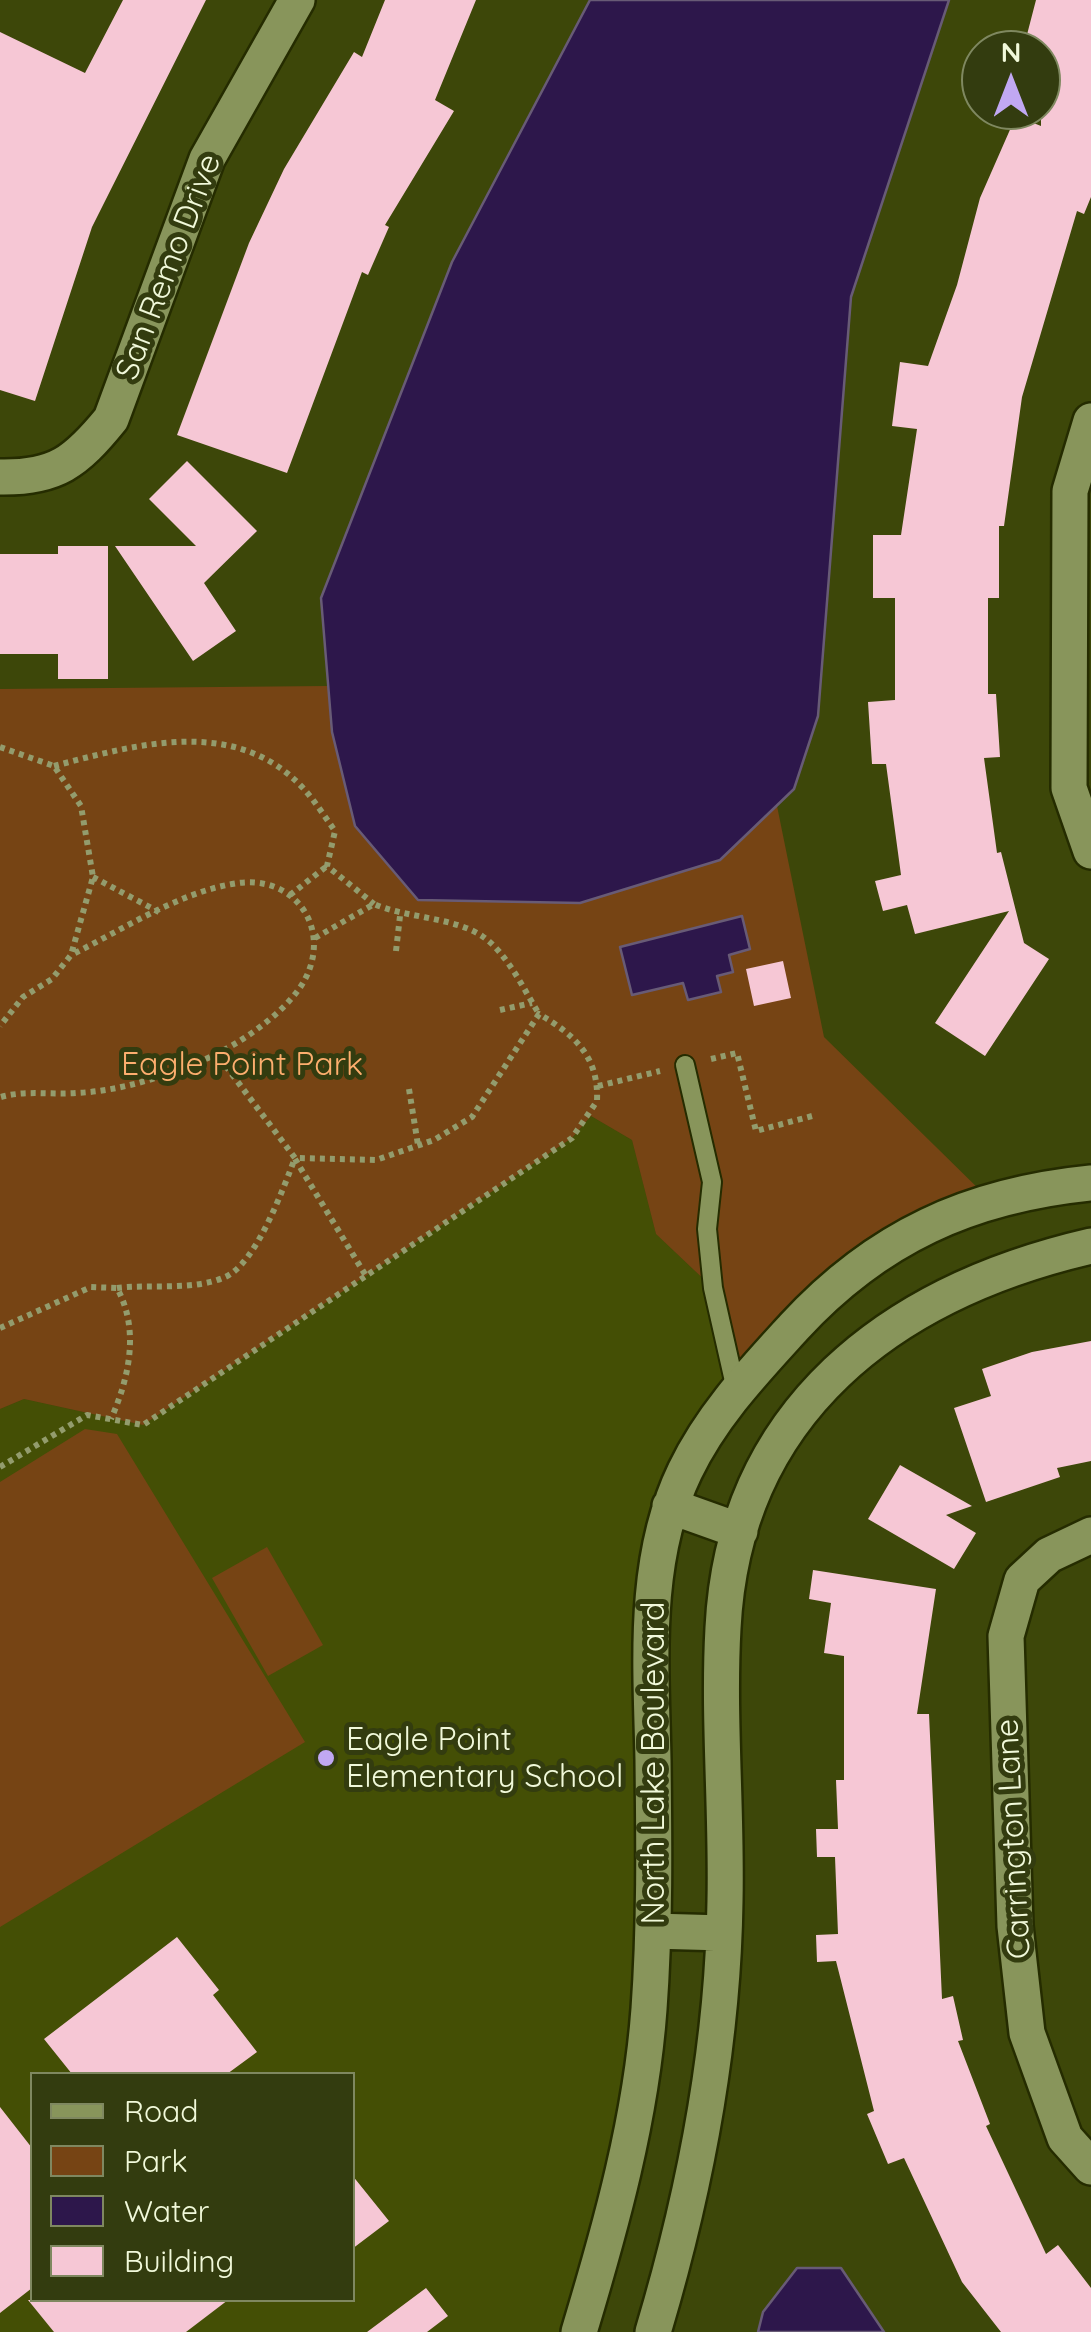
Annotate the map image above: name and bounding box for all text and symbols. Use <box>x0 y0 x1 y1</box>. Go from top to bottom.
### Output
north arrow <box>961 30 1061 130</box>
text: N <box>1001 34 1021 69</box>
street label: San Remo Drive <box>108 149 230 385</box>
park label: Eagle Point Park <box>121 1046 363 1084</box>
street label: North Lake Boulevard <box>635 1602 673 1924</box>
street label: Carrington Lane <box>989 1718 1039 1960</box>
place label: Eagle Point Elementary School <box>346 1721 623 1796</box>
marker: Eagle Point Elementary School <box>315 1747 337 1769</box>
legend <box>30 2072 355 2302</box>
text: Road <box>124 2092 198 2130</box>
text: Park <box>124 2142 188 2180</box>
text: Water <box>124 2192 209 2230</box>
text: Building <box>124 2242 234 2280</box>

